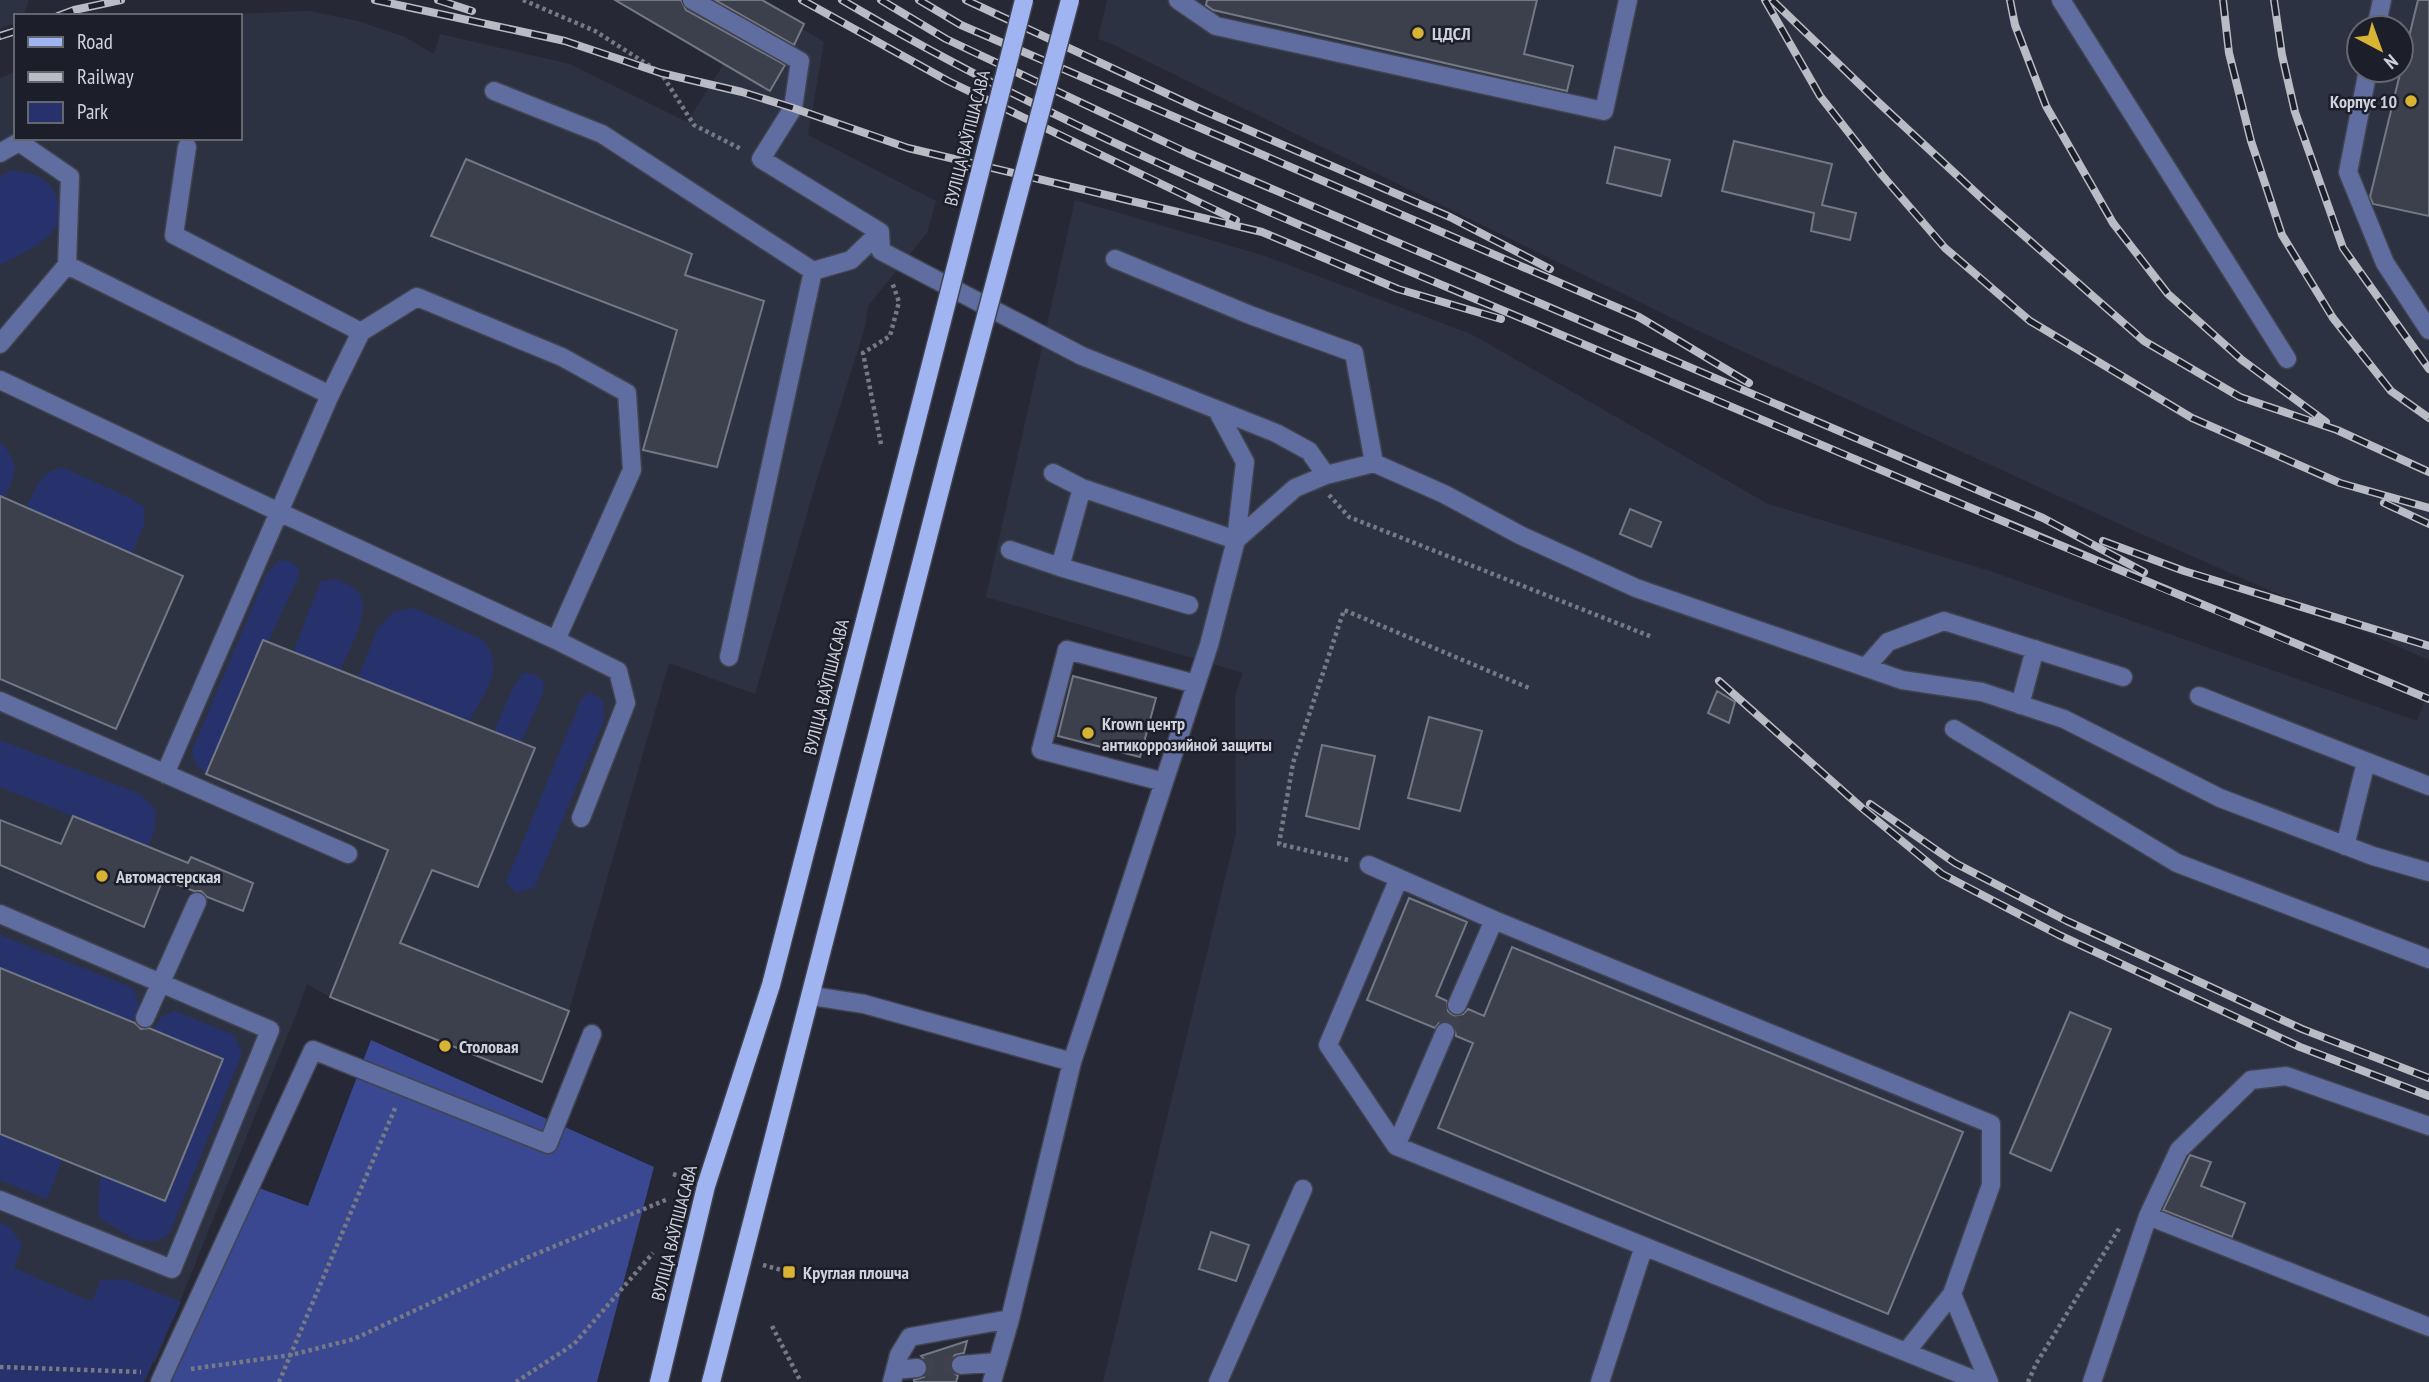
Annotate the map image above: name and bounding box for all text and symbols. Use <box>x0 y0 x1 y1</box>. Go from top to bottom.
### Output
legend <box>14 14 242 140</box>
north arrow <box>2345 14 2415 84</box>
place label: ЦДСЛ <box>1432 22 1471 45</box>
marker: ЦДСЛ <box>1410 25 1426 41</box>
text: Road <box>77 28 113 55</box>
text: N <box>2379 49 2403 74</box>
text: Railway <box>77 63 134 90</box>
street label: ВУЛІЦА ВАЎПШАСАВА <box>939 67 995 208</box>
place label: Корпус 10 <box>2330 90 2397 113</box>
marker: Корпус 10 <box>2403 93 2419 109</box>
text: Park <box>77 98 108 125</box>
street label: ВУЛІЦА ВАЎПШАСАВА <box>798 616 854 757</box>
place label: Krown центр антикоррозийной защиты <box>1102 712 1272 756</box>
marker: Krown центр антикоррозийной защиты <box>1080 725 1096 741</box>
place label: Автомастерская <box>115 865 221 888</box>
marker: Автомастерская <box>94 868 110 884</box>
place label: Столовая <box>459 1035 519 1058</box>
marker: Столовая <box>437 1038 453 1054</box>
street label: ВУЛІЦА ВАЎПШАСАВА <box>646 1162 702 1303</box>
place label: Круглая плошча <box>803 1261 909 1284</box>
marker: Круглая плошча <box>781 1264 797 1280</box>

